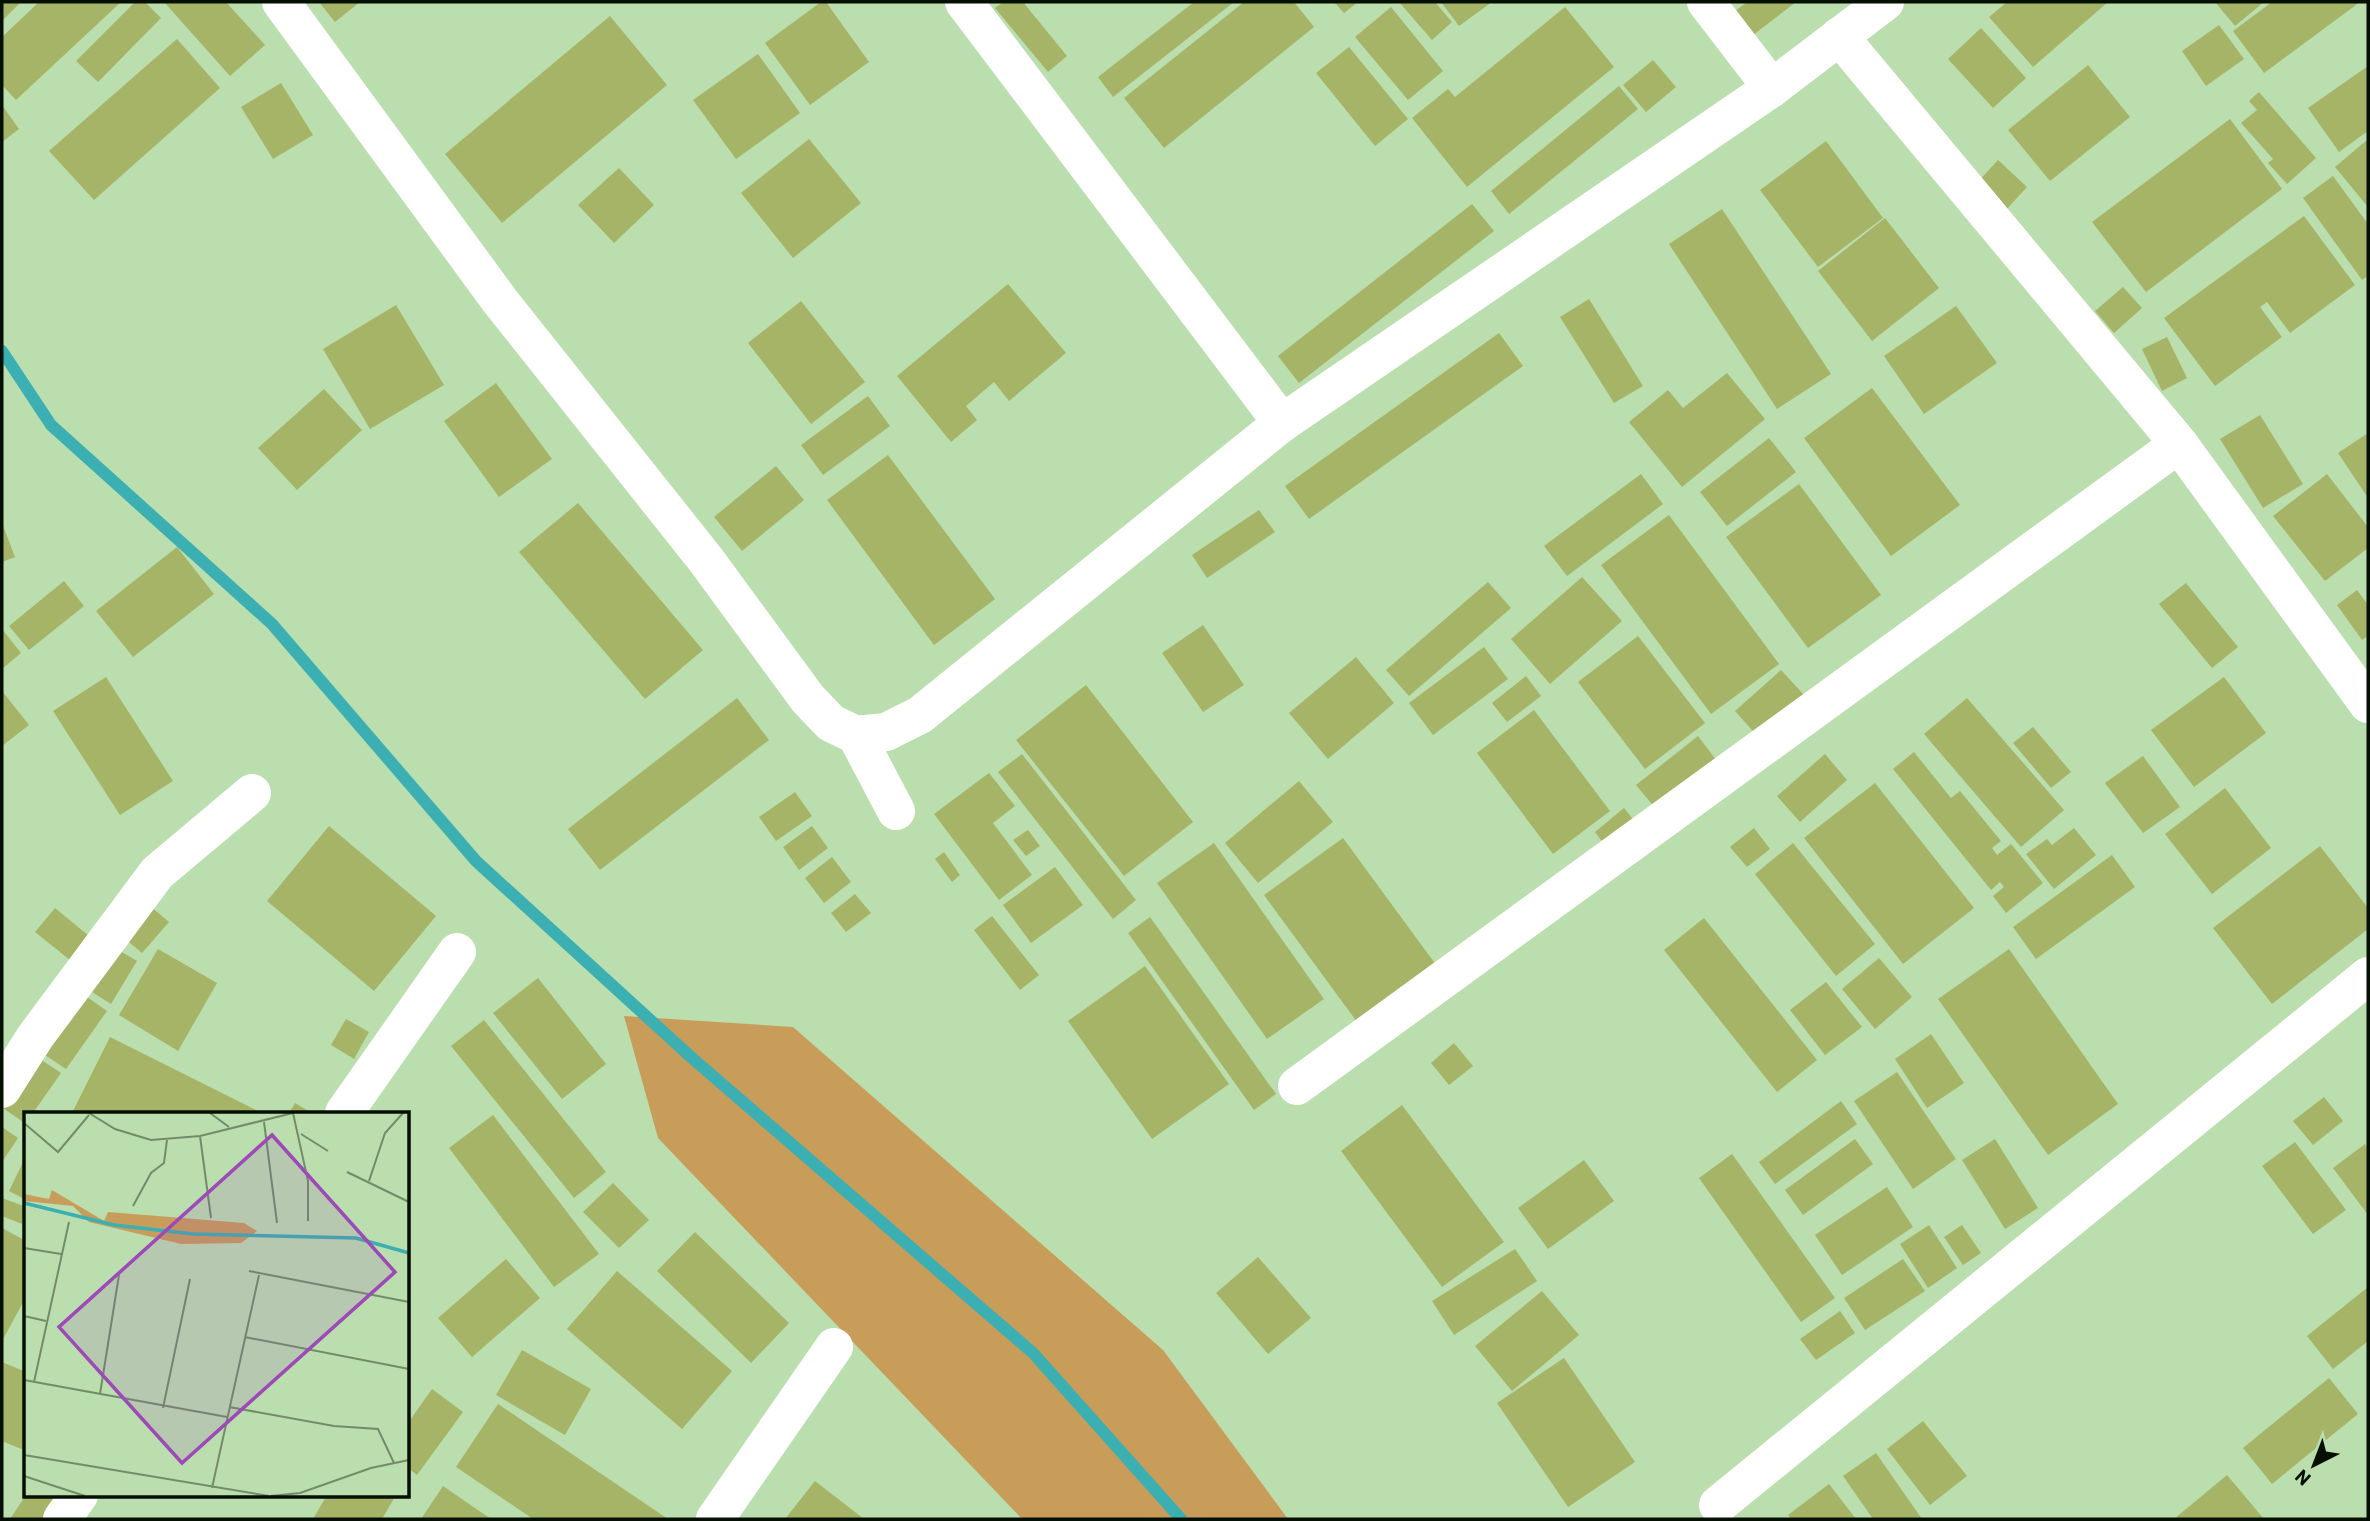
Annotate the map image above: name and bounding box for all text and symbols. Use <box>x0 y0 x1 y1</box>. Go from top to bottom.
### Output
inset map <box>24 1112 410 1496</box>
north arrow <box>2279 1430 2349 1500</box>
text: N <box>2290 1465 2315 1491</box>

